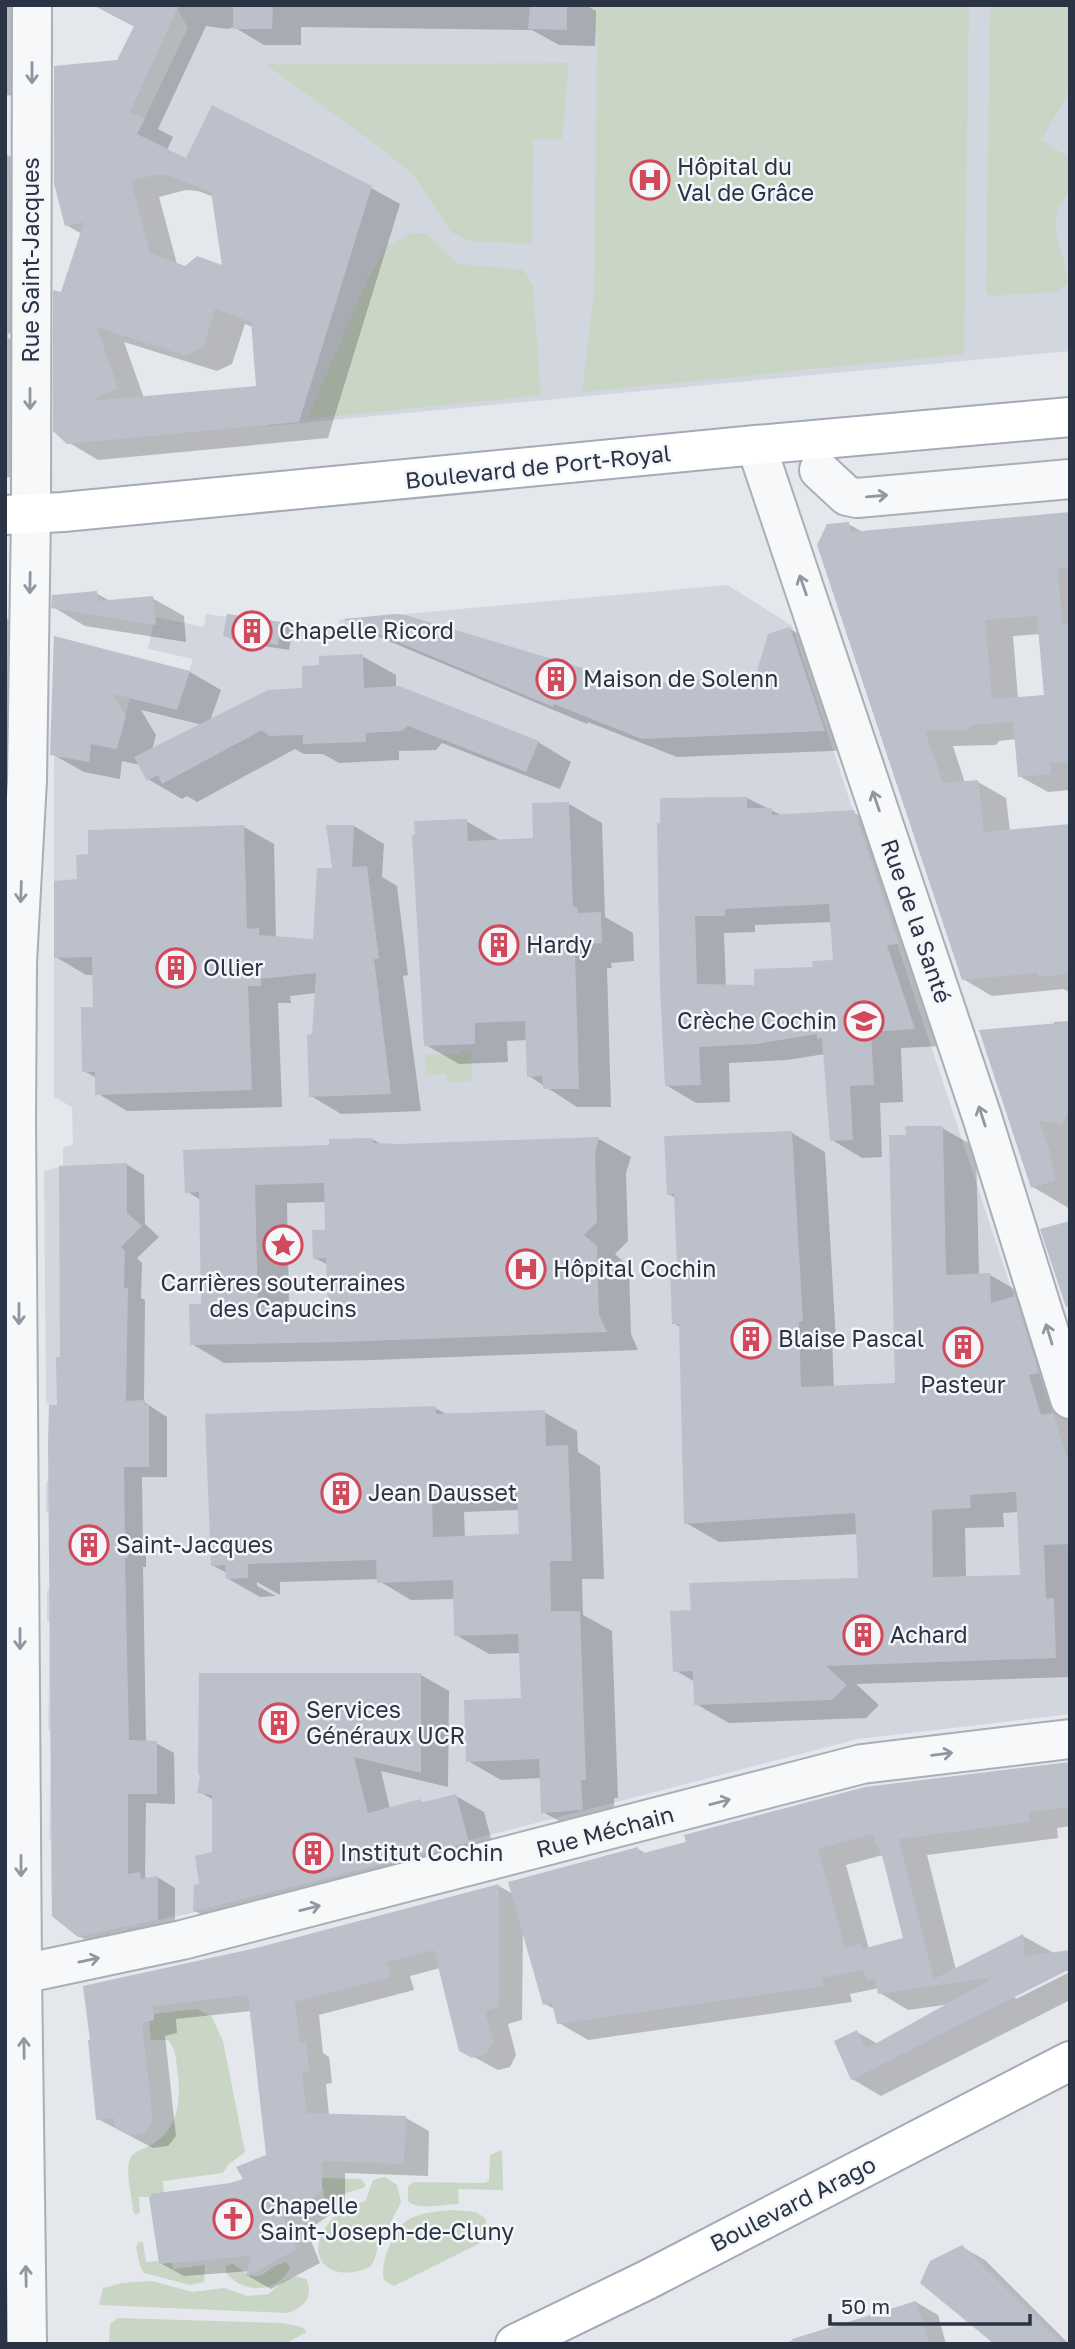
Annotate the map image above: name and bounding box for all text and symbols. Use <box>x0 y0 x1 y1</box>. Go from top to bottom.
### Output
one-way arrow <box>25 62 39 85</box>
place label: Hôpital du Val de Grâce <box>677 152 814 206</box>
street label: Rue Saint-Jacques <box>16 157 44 363</box>
hospital icon: Hôpital du Val de Grâce <box>629 159 671 201</box>
one-way arrow <box>23 387 37 410</box>
street label: Boulevard de Port-Royal <box>404 438 672 494</box>
one-way arrow <box>865 490 888 503</box>
one-way arrow <box>23 571 37 594</box>
one-way arrow <box>796 575 808 597</box>
building icon: Chapelle Ricord <box>231 610 273 652</box>
place label: Chapelle Ricord <box>279 616 454 644</box>
building icon: Maison de Solenn <box>535 658 577 700</box>
place label: Maison de Solenn <box>583 664 778 692</box>
one-way arrow <box>869 790 881 812</box>
street label: Rue de la Santé <box>876 835 958 1006</box>
one-way arrow <box>15 880 28 903</box>
building icon: Hardy <box>478 924 520 966</box>
place label: Hardy <box>526 930 592 958</box>
building icon: Ollier <box>155 947 197 989</box>
place label: Ollier <box>203 953 263 981</box>
school or university icon: Crèche Cochin <box>843 1000 885 1042</box>
place label: Crèche Cochin <box>677 1006 837 1034</box>
one-way arrow <box>974 1106 987 1128</box>
place icon: Carrières souterraines des Capucins <box>262 1224 304 1266</box>
hospital icon: Hôpital Cochin <box>505 1248 547 1290</box>
place label: Hôpital Cochin <box>553 1254 716 1282</box>
place label: Carrières souterraines des Capucins <box>160 1268 406 1322</box>
one-way arrow <box>12 1302 26 1325</box>
building icon: Blaise Pascal <box>730 1318 772 1360</box>
one-way arrow <box>1042 1323 1055 1345</box>
place label: Blaise Pascal <box>778 1324 924 1352</box>
building icon: Pasteur <box>942 1326 984 1368</box>
place label: Pasteur <box>920 1370 1006 1398</box>
building icon: Jean Dausset <box>320 1472 362 1514</box>
place label: Jean Dausset <box>368 1478 517 1506</box>
building icon: Saint-Jacques <box>68 1524 110 1566</box>
place label: Saint-Jacques <box>116 1530 273 1558</box>
building icon: Achard <box>842 1614 884 1656</box>
place label: Achard <box>890 1620 968 1648</box>
one-way arrow <box>13 1627 27 1650</box>
place label: Services Généraux UCR <box>306 1695 465 1749</box>
building icon: Services Généraux UCR <box>258 1702 300 1744</box>
one-way arrow <box>930 1748 953 1761</box>
one-way arrow <box>708 1795 731 1808</box>
street label: Rue Méchain <box>533 1799 677 1863</box>
building icon: Institut Cochin <box>292 1832 334 1874</box>
place label: Institut Cochin <box>340 1838 503 1866</box>
one-way arrow <box>14 1854 28 1877</box>
one-way arrow <box>298 1901 321 1914</box>
one-way arrow <box>77 1952 100 1966</box>
one-way arrow <box>17 2037 31 2060</box>
street label: Boulevard Arago <box>705 2149 880 2257</box>
place label: Chapelle Saint-Joseph-de-Cluny <box>260 2191 514 2245</box>
church icon: Chapelle Saint-Joseph-de-Cluny <box>212 2198 254 2240</box>
one-way arrow <box>20 2264 33 2287</box>
scale bar <box>830 2282 1030 2326</box>
text: 50 m <box>841 2293 890 2319</box>

